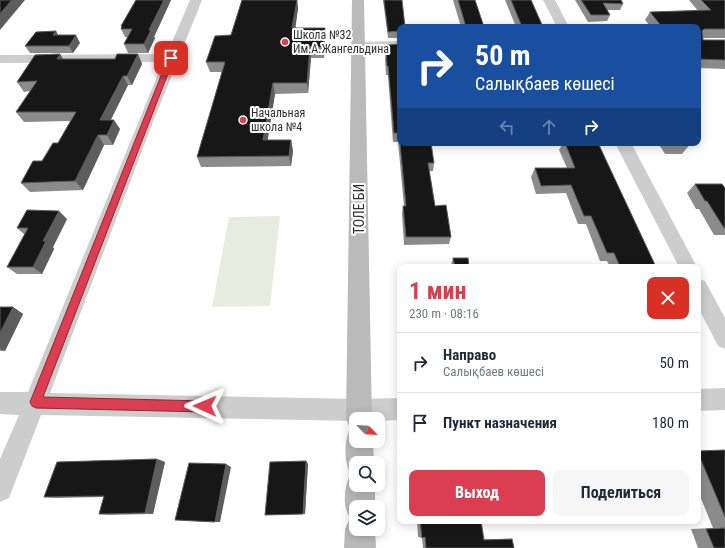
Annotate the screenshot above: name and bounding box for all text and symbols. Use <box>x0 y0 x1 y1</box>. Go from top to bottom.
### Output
place label: Школа №32 Им.А.Жангельдина <box>293 28 389 56</box>
marker: Школа №32 Им.А.Жангельдина <box>280 37 290 47</box>
text: 50 m <box>475 39 531 72</box>
icon: right <box>409 40 461 92</box>
pin <box>154 41 188 75</box>
icon: arrive <box>160 47 182 69</box>
text: Салықбаев көшесі <box>475 73 615 94</box>
place label: Начальная школа №4 <box>251 106 305 134</box>
marker: Начальная школа №4 <box>238 115 248 125</box>
icon: left <box>496 116 518 138</box>
icon: ahead <box>538 116 560 138</box>
icon: right <box>580 116 602 138</box>
street label: ТОЛЕ БИ <box>351 184 367 234</box>
text: 1 мин <box>409 277 467 305</box>
button: close <box>647 277 689 319</box>
text: 230 m · 08:16 <box>409 306 479 321</box>
text: Направо <box>443 346 496 364</box>
icon: right <box>409 352 431 374</box>
text: 50 m <box>659 354 689 372</box>
text: Салықбаев көшесі <box>443 364 544 379</box>
position arrow <box>184 385 226 427</box>
north arrow <box>349 412 385 448</box>
map controls <box>349 412 385 536</box>
icon: arrive <box>409 412 431 434</box>
text: Пункт назначения <box>443 414 557 432</box>
text: 180 m <box>652 414 689 432</box>
button: search <box>349 456 385 492</box>
button: Выход <box>409 470 545 516</box>
button: Поделиться <box>553 470 689 516</box>
button: layers <box>349 500 385 536</box>

